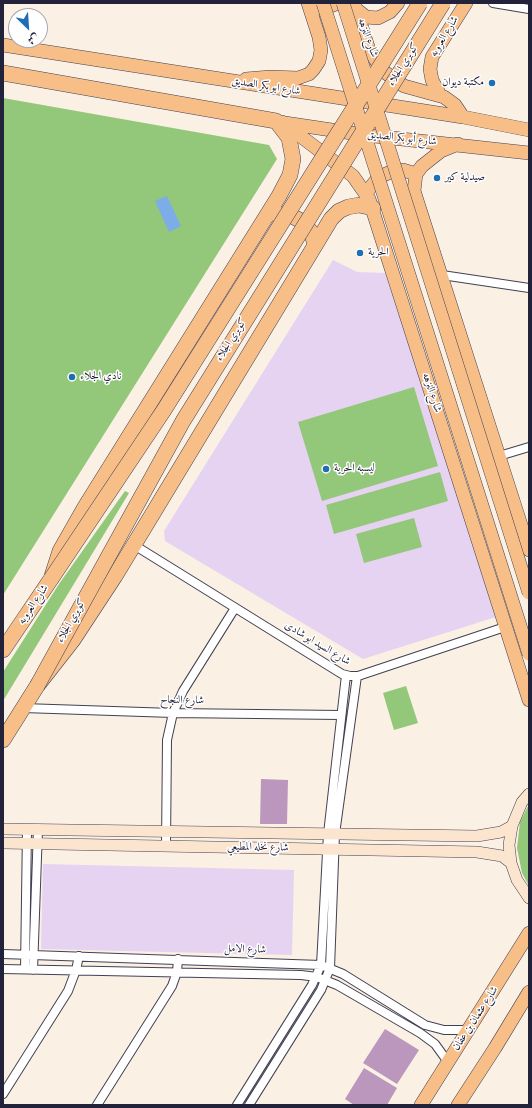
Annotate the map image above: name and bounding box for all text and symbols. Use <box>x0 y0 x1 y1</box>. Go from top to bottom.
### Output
north arrow <box>8 8 48 48</box>
street label: شارع العروبه <box>428 14 462 60</box>
street label: شارع النزهه <box>354 17 380 59</box>
text: ش <box>25 29 41 48</box>
street label: كوبري الجلاء <box>385 41 423 89</box>
street label: شارع ابو بكر الصديق <box>231 75 301 99</box>
place label: مكتبة ديوان <box>442 76 484 90</box>
marker: مكتبة ديوان <box>487 78 497 88</box>
street label: شارع أبو بكر الصديق <box>367 129 437 149</box>
place label: صيدلية كير <box>445 171 485 185</box>
marker: صيدلية كير <box>432 173 442 183</box>
place label: الحرية <box>368 246 389 260</box>
marker: الحرية <box>355 248 365 258</box>
street label: كوبري الجلاء <box>213 316 251 364</box>
place label: نادي الجلاء <box>80 370 121 384</box>
marker: نادي الجلاء <box>67 372 77 382</box>
street label: شارع النزهه <box>418 372 444 414</box>
place label: ليسبه الحرية <box>334 462 375 476</box>
marker: ليسبه الحرية <box>321 464 331 474</box>
street label: شارع العروبه <box>16 583 52 627</box>
street label: كوبري الجلاء <box>54 596 90 646</box>
street label: شارع السيد ابو شادى <box>282 619 352 669</box>
street label: شارع النجاح <box>160 694 204 708</box>
street label: شارع نخله المطيعي <box>227 841 289 855</box>
street label: شارع الامل <box>224 943 266 957</box>
street label: شارع عثمان بن عفان <box>450 984 502 1054</box>

